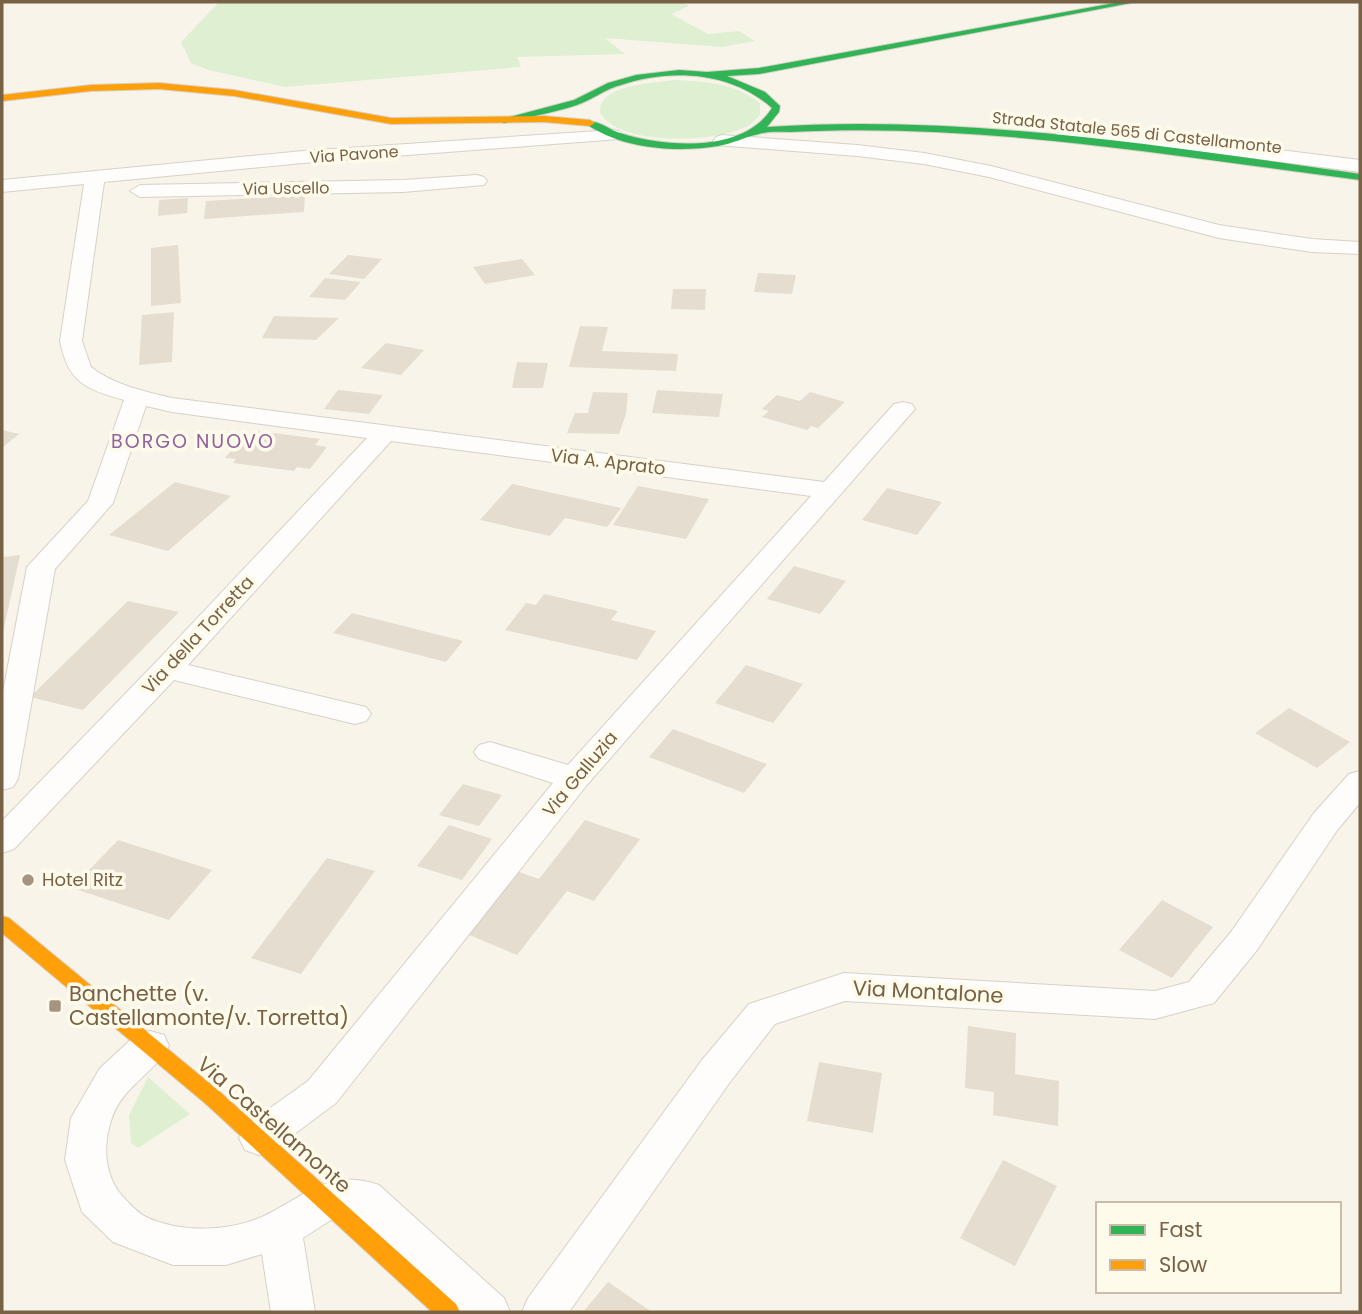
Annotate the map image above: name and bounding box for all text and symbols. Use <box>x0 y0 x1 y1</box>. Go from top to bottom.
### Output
street label: Strada Statale 565 di Castellamonte <box>991 106 1283 159</box>
street label: Via Pavone <box>309 140 399 169</box>
street label: Via Uscello <box>242 176 330 201</box>
district label: BORGO NUOVO <box>111 428 275 455</box>
street label: Via A. Aprato <box>549 442 667 481</box>
street label: Via della Torretta <box>136 570 259 699</box>
street label: Via Galluzia <box>536 725 623 822</box>
place label: Hotel Ritz <box>42 867 123 892</box>
marker: Hotel Ritz <box>20 872 36 888</box>
street label: Via Montalone <box>852 973 1004 1010</box>
place label: Banchette (v. Castellamonte/v. Torretta) <box>69 979 349 1032</box>
marker: Banchette (v. Castellamonte/v. Torretta) <box>47 998 63 1014</box>
street label: Via Castellamonte <box>191 1050 357 1200</box>
legend <box>1096 1202 1341 1293</box>
text: Fast <box>1159 1215 1202 1244</box>
text: Slow <box>1159 1250 1207 1279</box>

